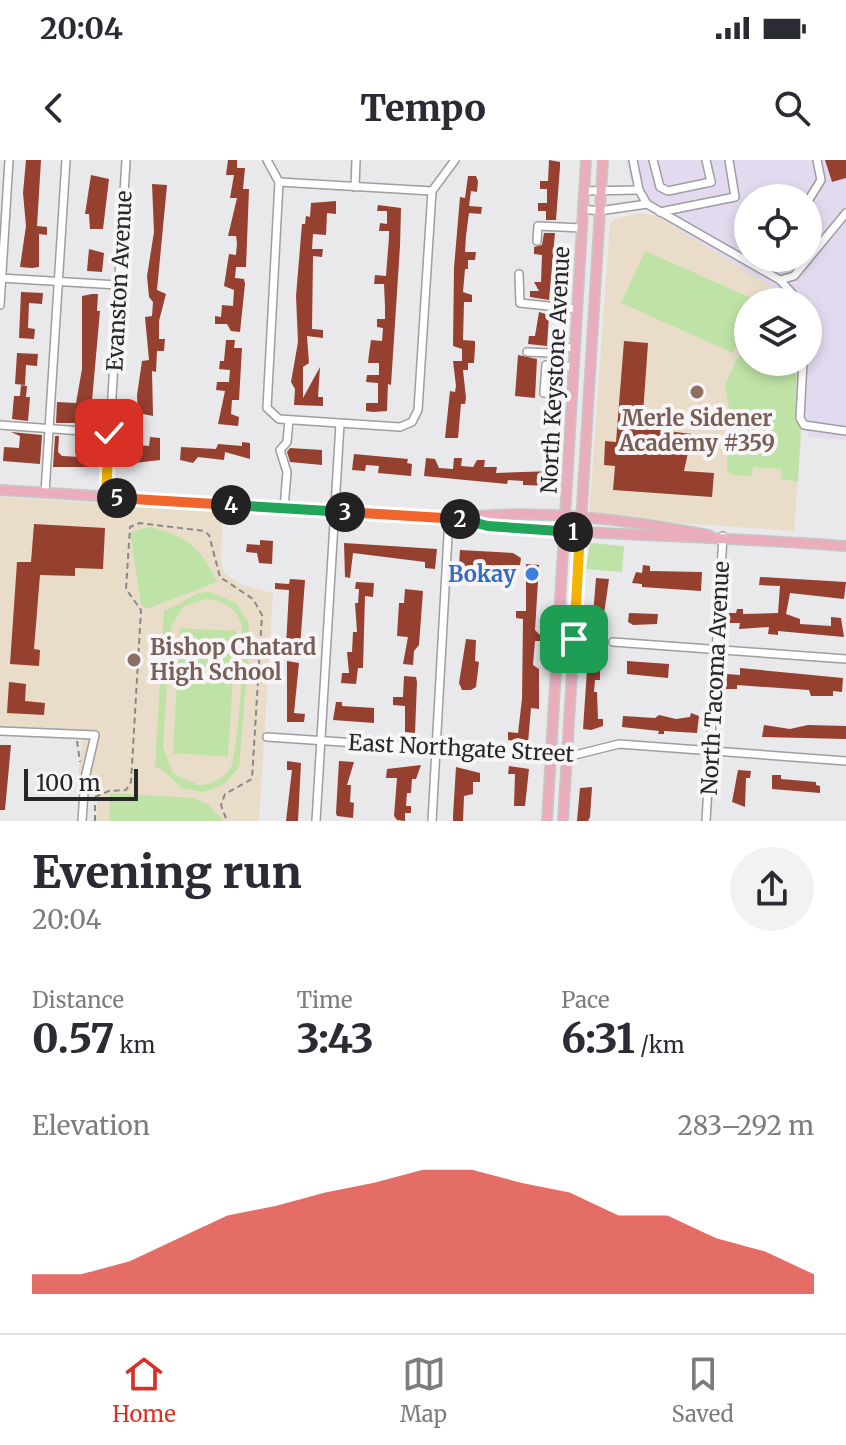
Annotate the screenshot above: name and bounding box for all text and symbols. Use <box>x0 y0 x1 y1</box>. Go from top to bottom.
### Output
text: 20:04 <box>40 9 123 47</box>
icon: back <box>32 86 76 130</box>
text: Tempo <box>360 86 486 131</box>
icon: search <box>770 86 814 130</box>
map controls <box>734 184 822 376</box>
button: locate <box>734 184 822 272</box>
street label: Evanston Avenue <box>100 190 138 372</box>
street label: North Keystone Avenue <box>535 246 575 494</box>
button: layers <box>734 288 822 376</box>
marker: Merle Sidener Academy #359 <box>688 383 706 401</box>
pin <box>75 399 143 467</box>
place label: Merle Sidener Academy #359 <box>618 404 775 457</box>
icon: check <box>87 411 131 455</box>
pin: 5 <box>97 478 137 518</box>
text: 5 <box>111 484 123 512</box>
pin: 4 <box>211 485 251 525</box>
text: 4 <box>224 491 238 519</box>
pin: 3 <box>325 492 365 532</box>
text: 3 <box>339 498 351 526</box>
pin: 2 <box>440 499 480 539</box>
text: 2 <box>454 505 466 533</box>
pin: 1 <box>553 512 593 552</box>
text: 1 <box>568 518 578 546</box>
place label: Bokay <box>448 560 517 588</box>
street label: North Tacoma Avenue <box>695 560 735 796</box>
marker: Bokay <box>523 565 541 583</box>
pin <box>540 605 608 673</box>
icon: arrive <box>552 617 596 661</box>
place label: Bishop Chatard High School <box>150 633 317 686</box>
marker: Bishop Chatard High School <box>125 651 143 669</box>
street label: East Northgate Street <box>347 728 575 768</box>
scale bar <box>24 765 138 801</box>
text: 100 m <box>36 769 101 797</box>
text: Evening run <box>32 845 301 900</box>
button: share <box>730 847 814 931</box>
text: 20:04 <box>32 903 102 936</box>
text: Distance <box>32 986 124 1014</box>
text: Time <box>297 986 352 1014</box>
text: Pace <box>561 986 609 1014</box>
text: 0.57 <box>32 1014 114 1064</box>
text: 3:43 <box>297 1014 374 1064</box>
text: 6:31 <box>561 1014 635 1064</box>
text: km <box>114 1031 155 1059</box>
text: /km <box>635 1031 685 1059</box>
text: Elevation <box>32 1109 150 1142</box>
text: 283–292 m <box>678 1109 814 1142</box>
tab: Home <box>112 1352 176 1428</box>
tab: Map <box>400 1352 447 1428</box>
tab: Saved <box>671 1352 734 1428</box>

